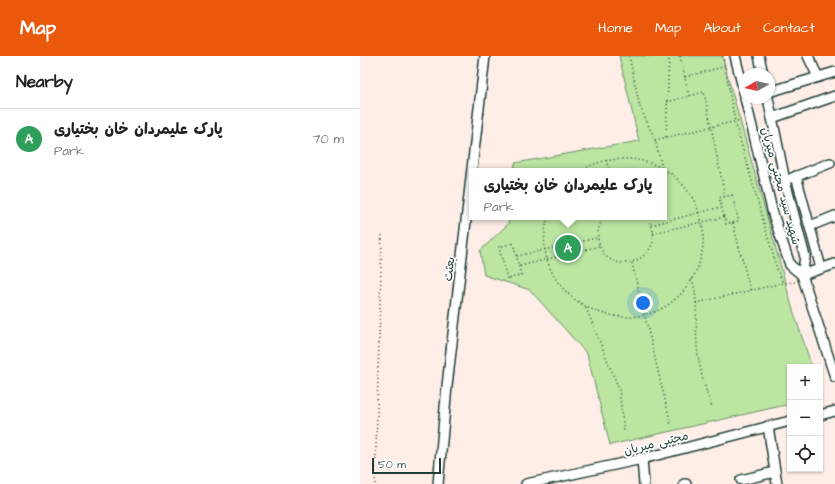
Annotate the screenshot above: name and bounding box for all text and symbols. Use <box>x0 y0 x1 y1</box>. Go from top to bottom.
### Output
text: Map <box>20 15 56 42</box>
text: Home <box>598 18 633 38</box>
text: Map <box>655 18 681 38</box>
text: About <box>703 18 741 38</box>
text: Contact <box>763 18 815 38</box>
north arrow <box>739 68 775 104</box>
text: Nearby <box>16 70 73 94</box>
text: پارک علیمردان خان بختیاری <box>54 119 223 140</box>
street label: شهید سید مجتبی میریان <box>757 125 804 247</box>
text: A <box>25 130 33 148</box>
text: 70 m <box>312 130 344 148</box>
text: Park <box>54 142 84 160</box>
popup <box>469 168 667 220</box>
text: پارک علیمردان خان بختیاری <box>484 175 652 196</box>
text: Park <box>484 198 514 216</box>
pin: A <box>555 233 581 263</box>
street label: بعثت <box>440 256 459 282</box>
your location <box>633 293 653 313</box>
map controls <box>787 364 823 472</box>
button: + <box>787 364 823 400</box>
button: − <box>787 400 823 436</box>
street label: مجتبی میریان <box>622 427 690 460</box>
button: locate <box>787 436 823 472</box>
scale bar <box>372 456 441 475</box>
text: 50 m <box>378 457 406 472</box>

